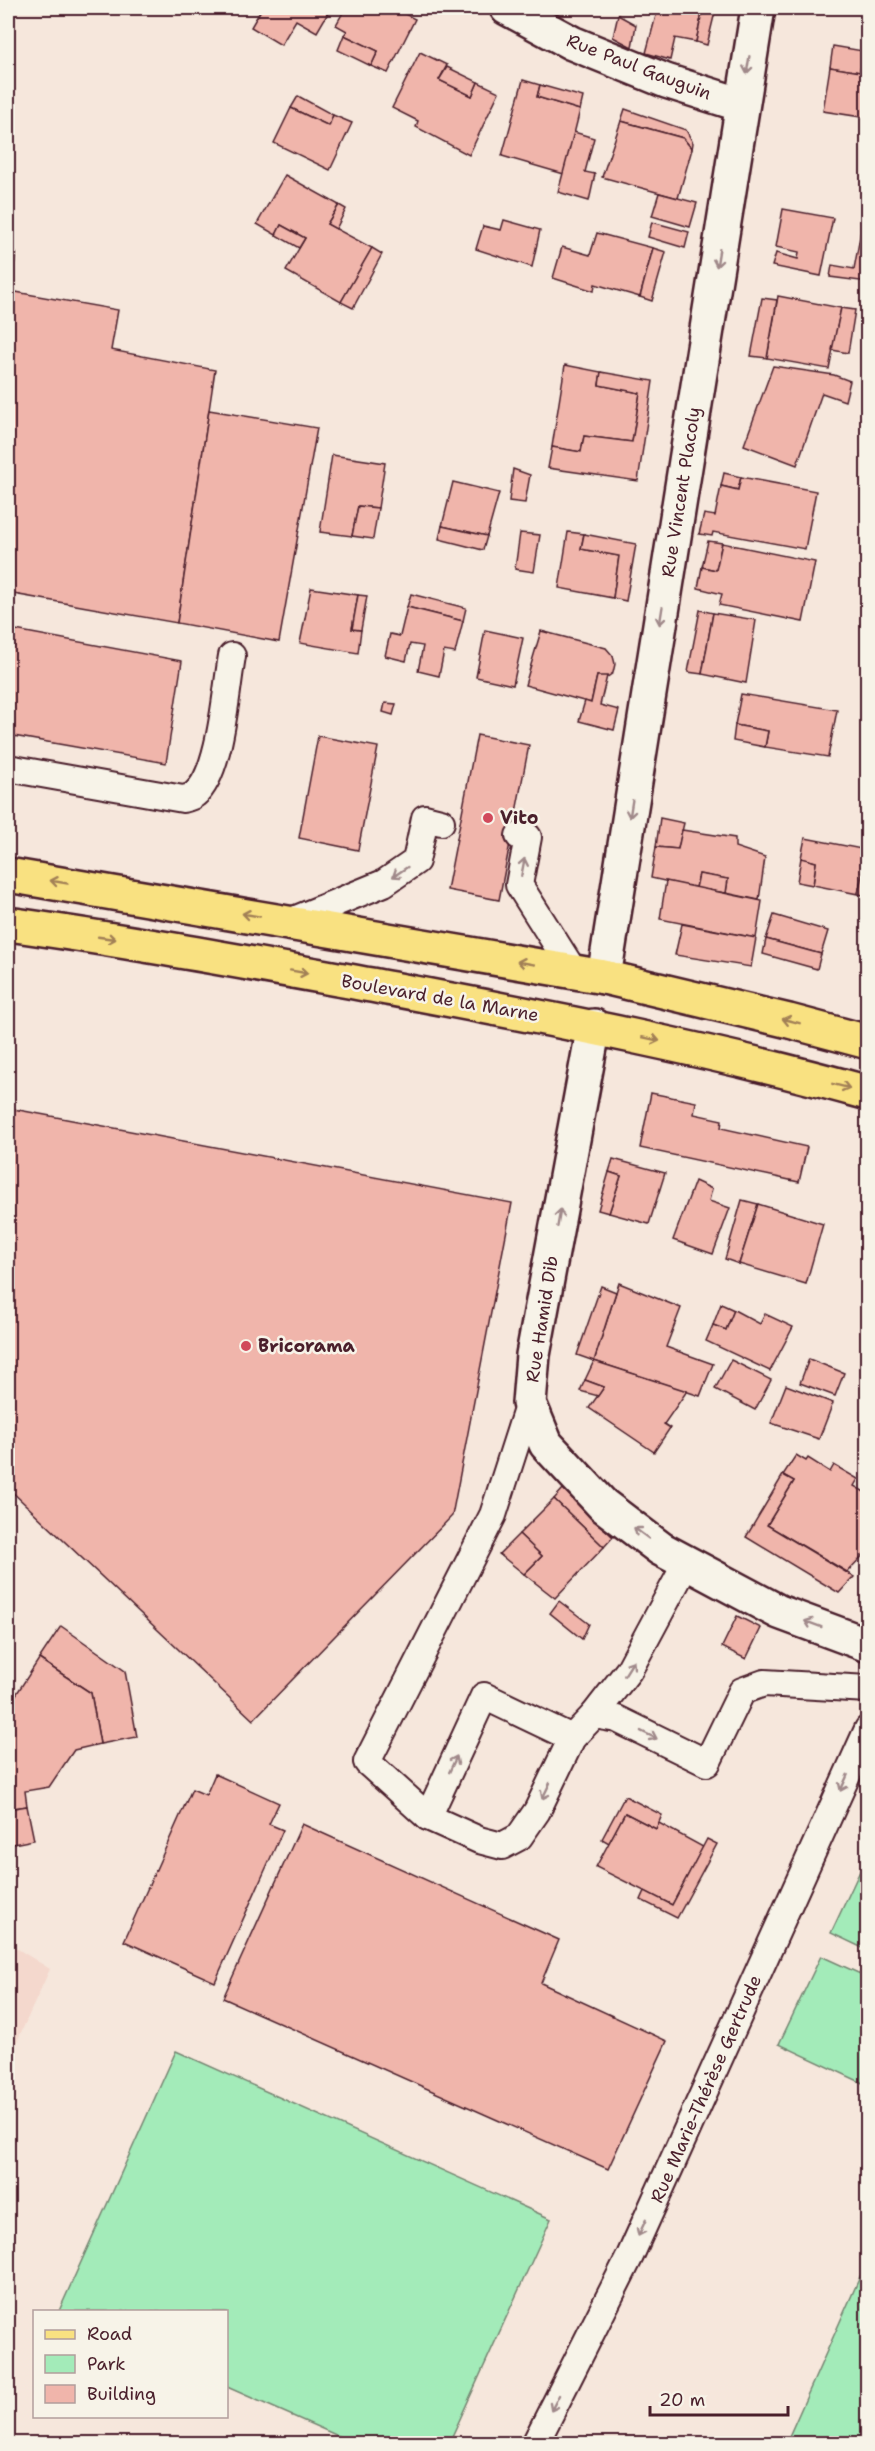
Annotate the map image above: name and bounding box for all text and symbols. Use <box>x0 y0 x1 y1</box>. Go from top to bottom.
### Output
street label: Rue Paul Gauguin <box>563 28 715 106</box>
one-way arrow <box>743 55 754 75</box>
one-way arrow <box>712 247 723 267</box>
street label: Rue Vincent Placoly <box>656 405 706 579</box>
one-way arrow <box>656 606 667 626</box>
one-way arrow <box>625 799 636 818</box>
place label: Vito <box>500 806 538 830</box>
marker: Vito <box>481 811 495 825</box>
one-way arrow <box>518 857 529 877</box>
one-way arrow <box>392 865 409 878</box>
one-way arrow <box>50 876 70 887</box>
one-way arrow <box>242 910 262 921</box>
one-way arrow <box>97 932 116 943</box>
one-way arrow <box>517 958 536 969</box>
one-way arrow <box>289 967 308 978</box>
street label: Boulevard de la Marne <box>339 969 541 1027</box>
one-way arrow <box>782 1015 801 1027</box>
one-way arrow <box>641 1034 661 1045</box>
one-way arrow <box>831 1081 850 1092</box>
one-way arrow <box>554 1208 565 1228</box>
street label: Rue Hamid Dib <box>520 1254 564 1384</box>
place label: Bricorama <box>258 1334 356 1358</box>
marker: Bricorama <box>239 1339 253 1353</box>
one-way arrow <box>633 1527 649 1540</box>
one-way arrow <box>804 1618 822 1629</box>
one-way arrow <box>623 1660 635 1677</box>
one-way arrow <box>639 1729 657 1741</box>
one-way arrow <box>448 1755 459 1773</box>
one-way arrow <box>837 1773 849 1791</box>
one-way arrow <box>540 1781 552 1799</box>
street label: Rue Marie-Thérèse Gertrude <box>645 1971 767 2207</box>
one-way arrow <box>636 2219 648 2237</box>
legend <box>33 2310 228 2418</box>
text: Road <box>87 2322 132 2346</box>
text: Park <box>87 2352 126 2376</box>
scale bar <box>650 2379 788 2417</box>
text: Building <box>87 2382 156 2406</box>
text: 20 m <box>659 2388 705 2412</box>
one-way arrow <box>549 2393 560 2411</box>

